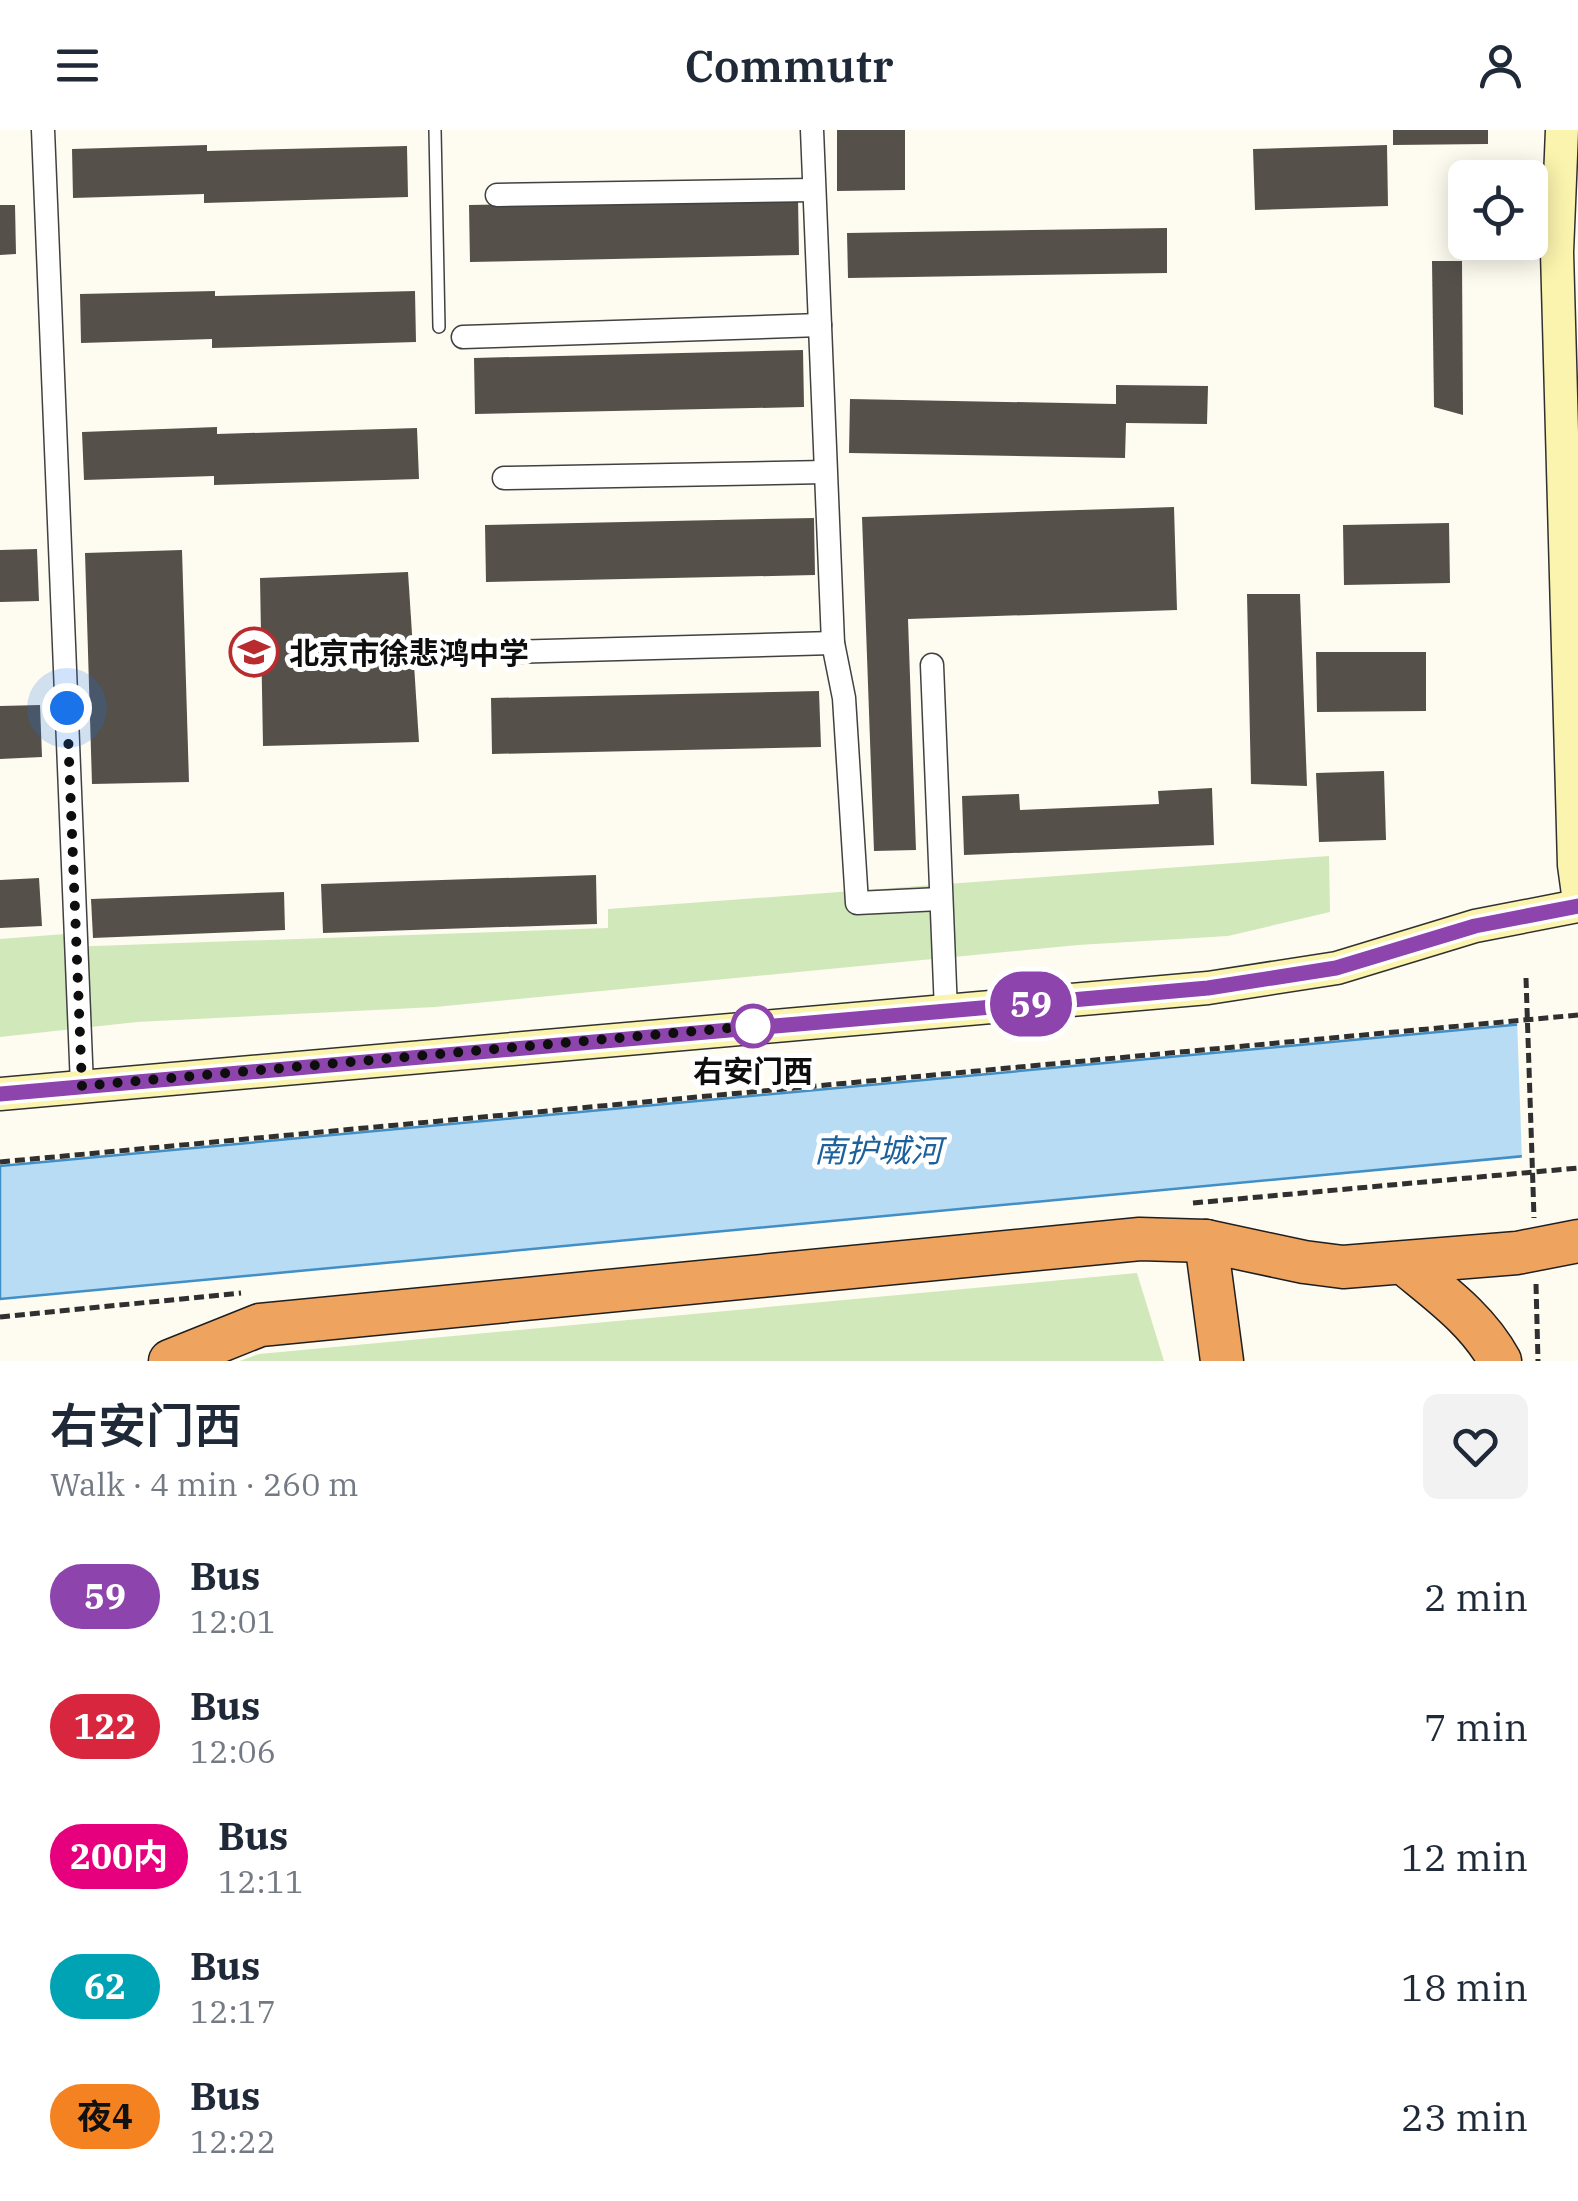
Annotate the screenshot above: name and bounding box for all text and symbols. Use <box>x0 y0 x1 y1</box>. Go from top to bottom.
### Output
text: Commutr <box>685 36 893 94</box>
icon: menu <box>50 38 105 93</box>
icon: person <box>1473 38 1528 93</box>
map controls <box>1448 160 1548 260</box>
button: locate <box>1448 160 1548 260</box>
school or university icon: 北京市徐悲鸿中学 <box>228 626 280 678</box>
place label: 北京市徐悲鸿中学 <box>289 633 529 672</box>
your location <box>42 683 92 733</box>
line badge: 59 <box>986 972 1076 1036</box>
text: 59 <box>1010 981 1052 1027</box>
marker: 右安门西 <box>732 1005 774 1047</box>
place label: 右安门西 <box>693 1051 813 1090</box>
water label: 南护城河 <box>814 1129 948 1171</box>
text: 右安门西 <box>50 1394 242 1456</box>
button: heart <box>1423 1394 1528 1499</box>
text: Walk · 4 min · 260 m <box>50 1463 358 1505</box>
text: Bus <box>190 1551 260 1600</box>
text: 2 min <box>1424 1572 1528 1621</box>
text: 59 <box>84 1573 126 1619</box>
text: 12:01 <box>190 1600 276 1642</box>
text: Bus <box>190 1681 260 1730</box>
text: 7 min <box>1424 1702 1528 1751</box>
text: 122 <box>73 1703 137 1749</box>
text: 12:06 <box>190 1730 276 1772</box>
text: Bus <box>218 1811 288 1860</box>
text: 12 min <box>1401 1832 1528 1881</box>
text: 200内 <box>70 1833 168 1879</box>
text: 12:11 <box>218 1860 304 1902</box>
text: Bus <box>190 1941 260 1990</box>
text: 18 min <box>1401 1962 1528 2011</box>
text: 62 <box>84 1963 126 2009</box>
text: 12:17 <box>190 1990 276 2032</box>
text: Bus <box>190 2071 260 2120</box>
text: 23 min <box>1401 2092 1528 2141</box>
text: 夜4 <box>77 2093 133 2139</box>
text: 12:22 <box>190 2120 276 2162</box>

